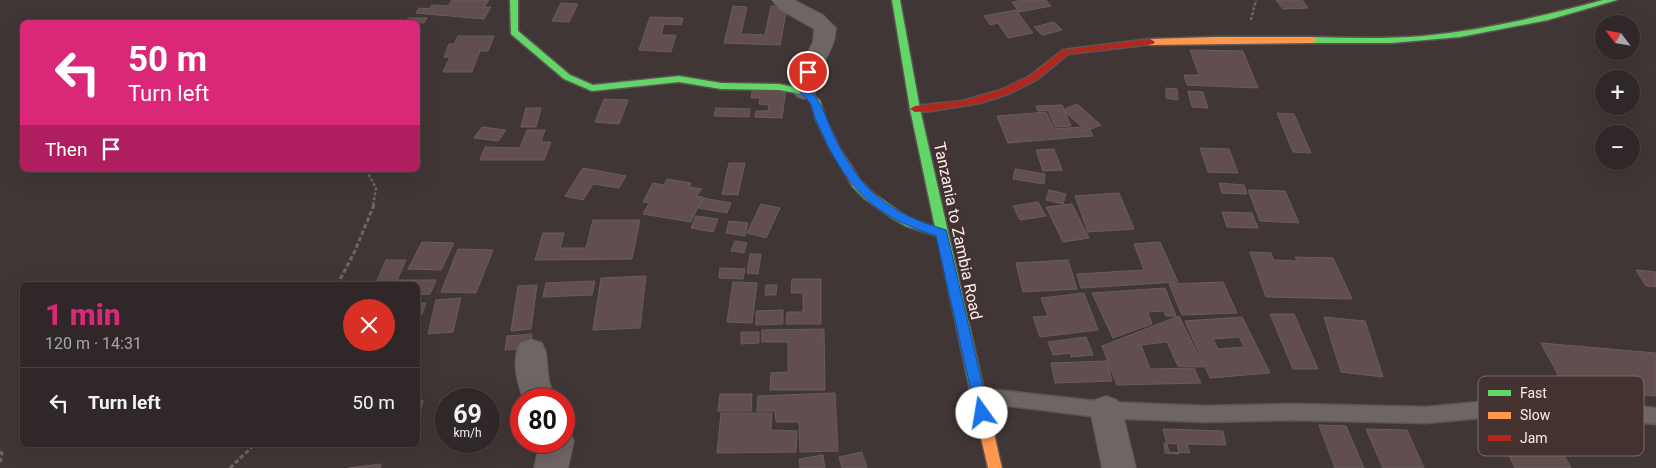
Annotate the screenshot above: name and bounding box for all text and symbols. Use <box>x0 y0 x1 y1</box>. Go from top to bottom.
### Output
north arrow <box>1595 15 1640 60</box>
map controls <box>1595 15 1640 170</box>
text: 50 m <box>128 39 207 80</box>
icon: left <box>45 40 110 105</box>
pin <box>787 51 829 93</box>
icon: arrive <box>794 58 822 86</box>
button: + <box>1595 70 1640 115</box>
text: Turn left <box>128 81 209 106</box>
button: − <box>1595 125 1640 170</box>
icon: arrive <box>97 135 125 163</box>
text: Then <box>45 138 87 161</box>
street label: Tanzania to Zambia Road <box>930 141 986 321</box>
text: 1 min <box>45 297 121 332</box>
button: close <box>343 299 395 351</box>
text: 120 m · 14:31 <box>45 334 142 353</box>
legend <box>1478 376 1644 456</box>
text: Fast <box>1520 385 1547 401</box>
position arrow <box>955 386 1007 438</box>
speed limit sign: 80 <box>510 388 575 453</box>
icon: left <box>45 389 73 417</box>
text: Turn left <box>88 391 161 414</box>
text: 50 m <box>352 391 395 414</box>
text: 69 <box>453 400 482 429</box>
text: Slow <box>1520 407 1551 423</box>
text: km/h <box>453 426 482 440</box>
text: Jam <box>1520 430 1548 446</box>

